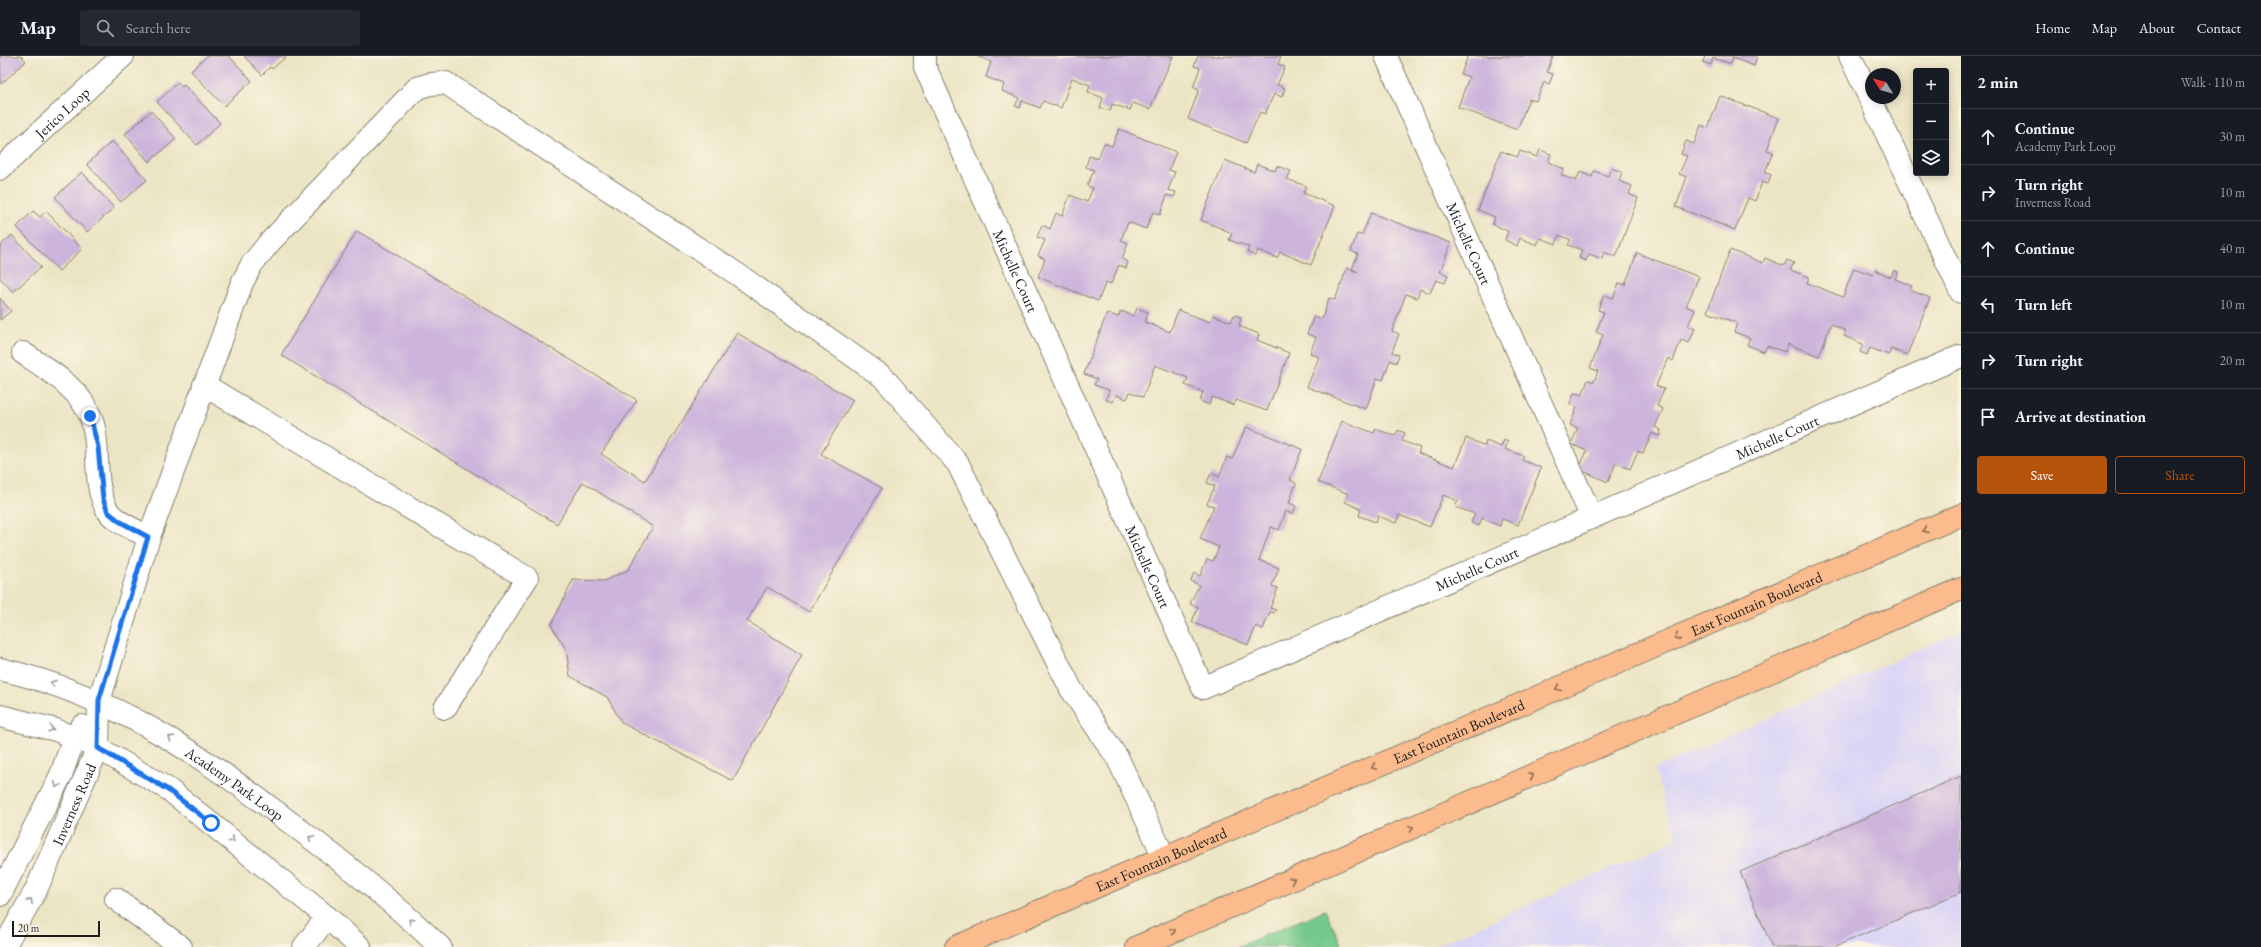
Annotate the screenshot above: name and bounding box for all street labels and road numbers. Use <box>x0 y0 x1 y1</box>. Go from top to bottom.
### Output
street label: Jerico Loop <box>29 82 93 143</box>
street label: Michelle Court <box>1443 199 1496 288</box>
street label: Michelle Court <box>989 226 1043 315</box>
street label: Michelle Court <box>1733 410 1822 463</box>
street label: Michelle Court <box>1122 522 1175 611</box>
street label: Michelle Court <box>1432 542 1521 595</box>
street label: East Fountain Boulevard <box>1688 566 1825 640</box>
street label: East Fountain Boulevard <box>1390 694 1527 768</box>
street label: Academy Park Loop <box>181 741 288 824</box>
street label: Inverness Road <box>47 760 100 848</box>
street label: East Fountain Boulevard <box>1092 822 1230 896</box>

